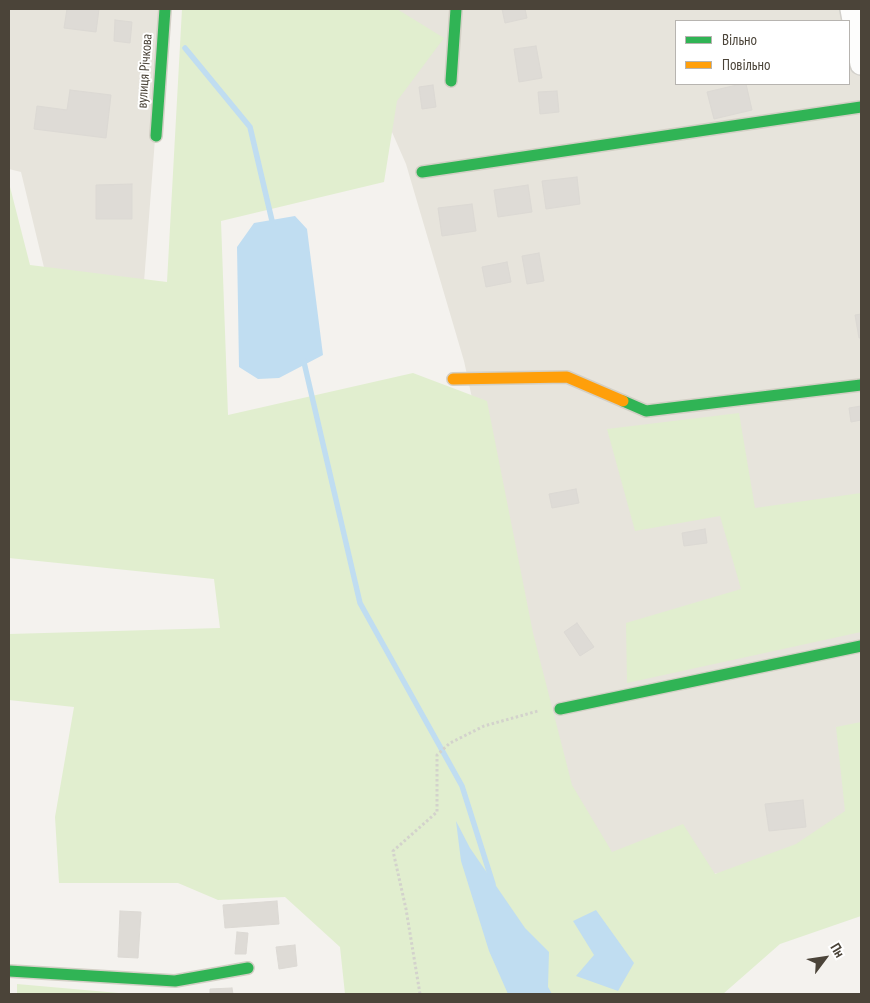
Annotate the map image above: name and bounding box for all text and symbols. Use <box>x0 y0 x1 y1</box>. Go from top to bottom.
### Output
legend <box>675 20 850 85</box>
text: Вільно <box>722 30 757 49</box>
street label: вулиця Річкова <box>134 33 156 109</box>
text: Повільно <box>722 55 770 74</box>
north arrow <box>800 933 850 983</box>
text: Пн <box>827 940 849 961</box>

